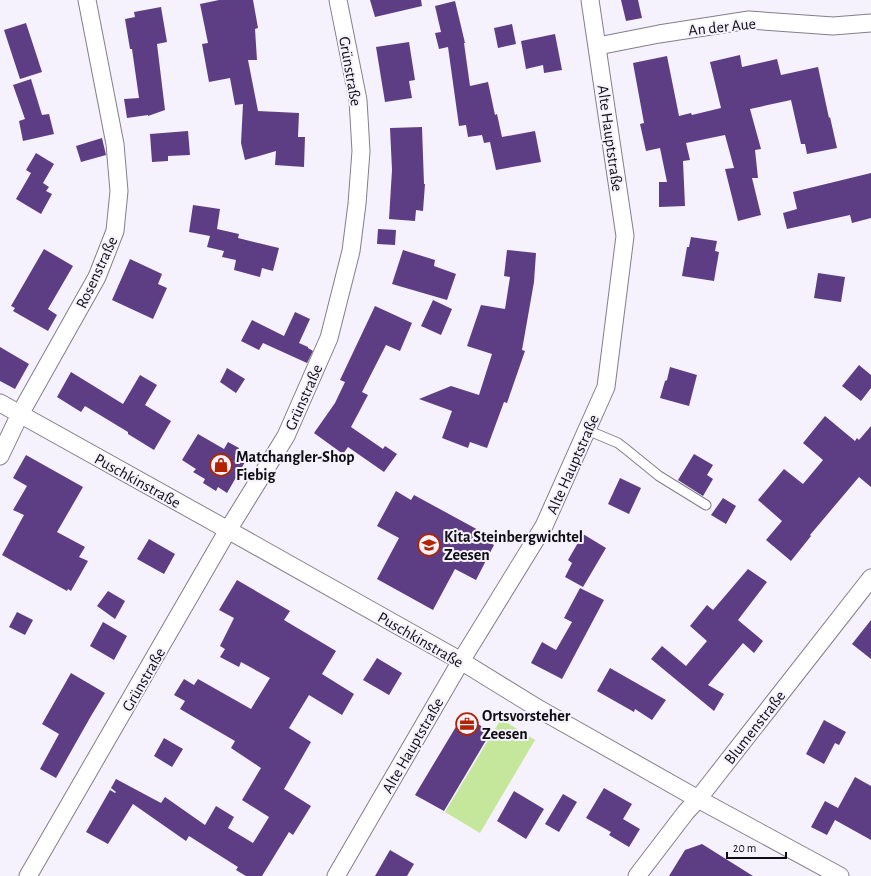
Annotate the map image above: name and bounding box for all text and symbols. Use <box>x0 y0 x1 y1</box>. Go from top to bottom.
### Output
street label: An der Aue <box>688 15 757 38</box>
street label: Grünstraße <box>336 35 364 107</box>
street label: Alte Hauptstraße <box>595 84 625 192</box>
street label: Rosenstraße <box>73 234 121 311</box>
street label: Grünstraße <box>282 362 326 433</box>
street label: Alte Hauptstraße <box>544 412 602 517</box>
place label: Matchangler-Shop Fiebig <box>236 449 355 483</box>
street label: Puschkinstraße <box>92 451 183 511</box>
shop icon: Matchangler-Shop Fiebig <box>208 452 234 478</box>
place label: Kita Steinbergwichtel Zeesen <box>444 529 583 563</box>
school or university icon: Kita Steinbergwichtel Zeesen <box>416 532 442 558</box>
street label: Puschkinstraße <box>375 609 466 671</box>
street label: Grünstraße <box>119 645 168 714</box>
street label: Blumenstraße <box>721 688 788 767</box>
street label: Alte Hauptstraße <box>379 695 447 796</box>
place label: Ortsvorsteher Zeesen <box>482 708 571 742</box>
office icon: Ortsvorsteher Zeesen <box>454 711 480 737</box>
scale bar <box>727 834 786 860</box>
text: 20 m <box>733 842 756 854</box>

